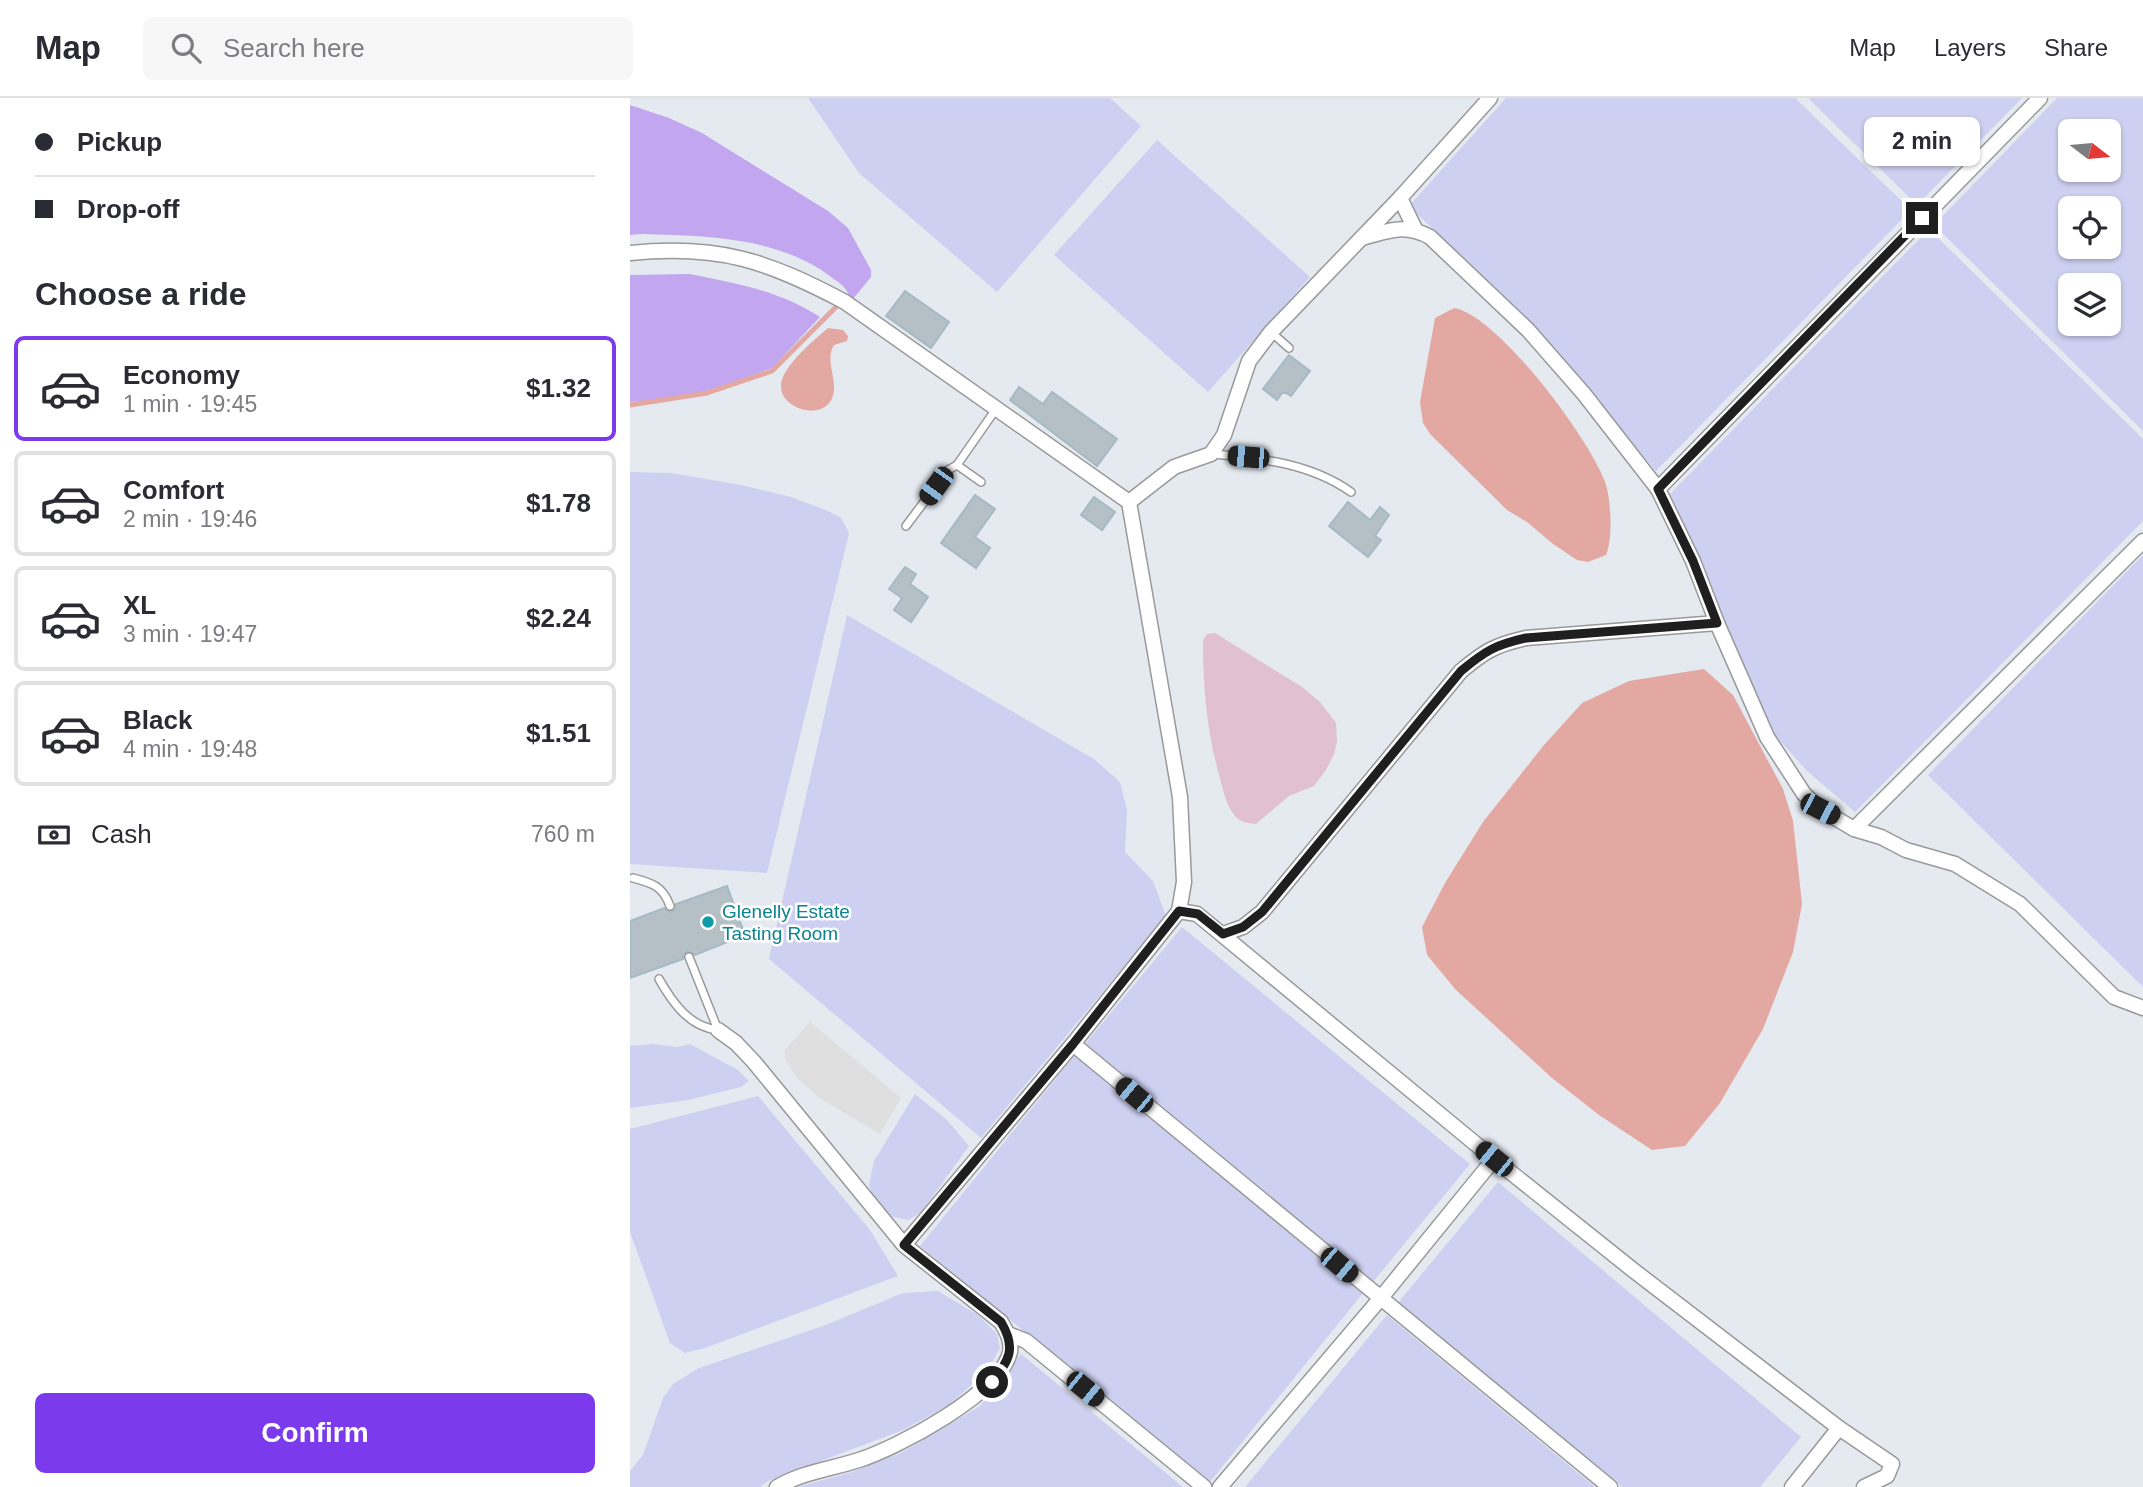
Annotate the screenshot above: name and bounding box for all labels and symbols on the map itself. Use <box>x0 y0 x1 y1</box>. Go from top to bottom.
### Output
callout: 2 min <box>1864 116 1980 166</box>
north arrow <box>2058 119 2121 182</box>
route end <box>1906 202 1938 234</box>
car <box>1227 445 1270 469</box>
car <box>916 463 957 509</box>
car <box>1797 790 1844 828</box>
place label: Glenelly Estate Tasting Room <box>722 901 850 944</box>
marker: Glenelly Estate Tasting Room <box>700 914 716 930</box>
car <box>1112 1073 1157 1117</box>
car <box>1472 1138 1517 1180</box>
car <box>1317 1243 1362 1287</box>
route start <box>976 1366 1008 1398</box>
car <box>1063 1368 1108 1410</box>

